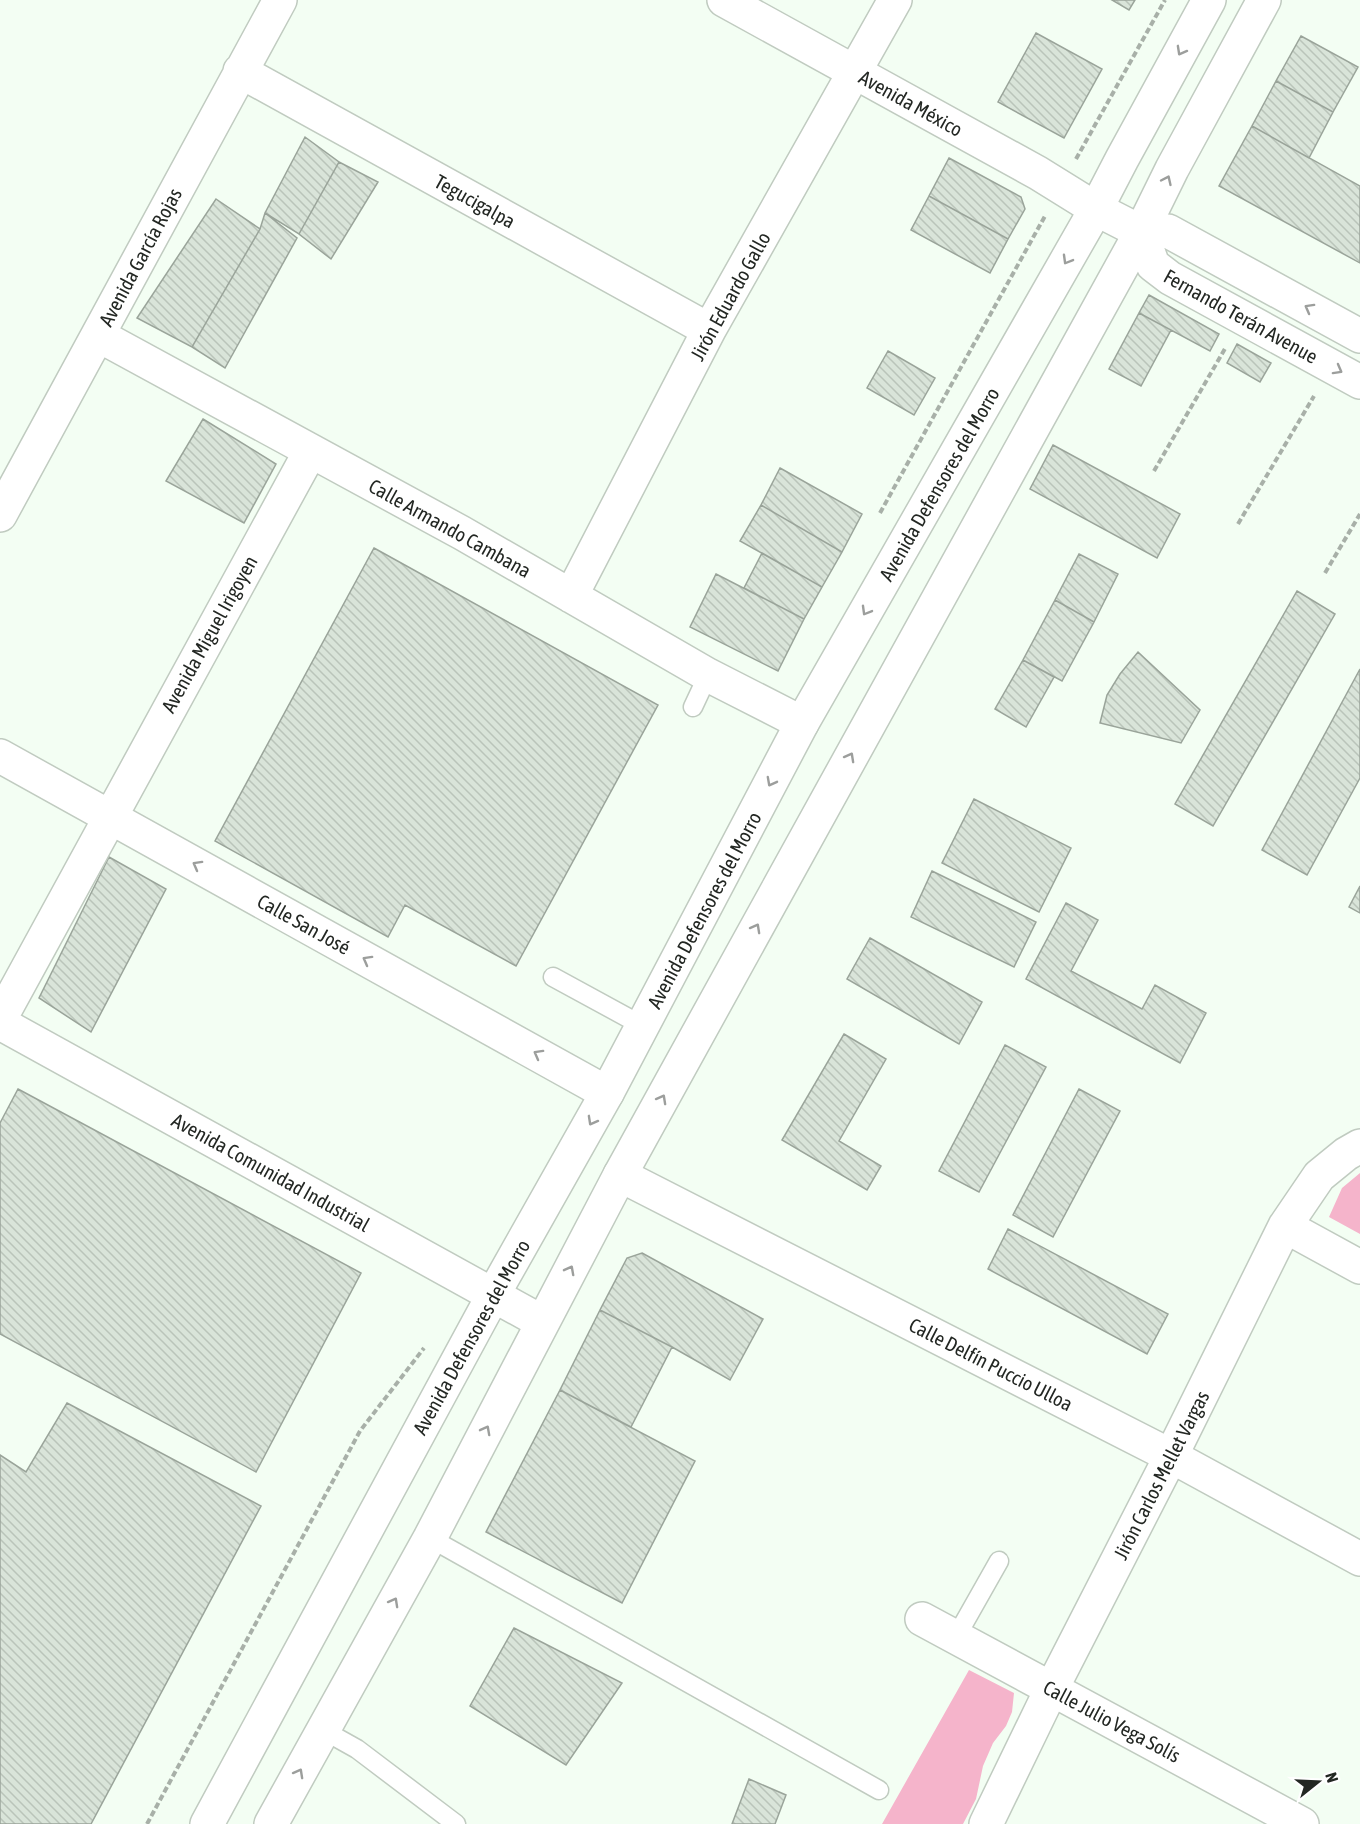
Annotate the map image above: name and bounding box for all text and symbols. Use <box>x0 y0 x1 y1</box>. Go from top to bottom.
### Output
one-way arrow <box>1177 45 1188 56</box>
street label: Avenida México <box>855 65 967 141</box>
street label: Tegucigalpa <box>431 169 519 233</box>
one-way arrow <box>1159 175 1171 186</box>
street label: Avenida García Rojas <box>94 184 186 330</box>
street label: Jirón Eduardo Gallo <box>685 228 775 364</box>
one-way arrow <box>1063 254 1074 264</box>
street label: Fernando Terán Avenue <box>1160 264 1322 368</box>
one-way arrow <box>1305 303 1315 315</box>
one-way arrow <box>1331 363 1342 374</box>
street label: Avenida Defensores del Morro <box>874 383 1004 585</box>
street label: Calle Armando Cambana <box>365 474 535 582</box>
street label: Avenida Miguel Irigoyen <box>156 551 262 717</box>
one-way arrow <box>862 605 873 615</box>
one-way arrow <box>843 753 854 763</box>
one-way arrow <box>767 775 778 786</box>
street label: Avenida Defensores del Morro <box>642 808 766 1012</box>
one-way arrow <box>193 861 203 872</box>
street label: Calle San José <box>254 889 354 959</box>
one-way arrow <box>749 924 760 934</box>
one-way arrow <box>363 956 374 967</box>
one-way arrow <box>534 1050 544 1062</box>
one-way arrow <box>655 1094 666 1105</box>
street label: Avenida Comunidad Industrial <box>168 1108 374 1236</box>
one-way arrow <box>587 1115 599 1125</box>
street label: Avenida Defensores del Morro <box>408 1236 534 1438</box>
one-way arrow <box>562 1266 574 1277</box>
street label: Calle Delfín Puccio Ulloa <box>905 1313 1077 1415</box>
street label: Jirón Carlos Mellet Vargas <box>1109 1387 1213 1563</box>
one-way arrow <box>479 1426 490 1437</box>
one-way arrow <box>387 1598 398 1608</box>
street label: Calle Julio Vega Solís <box>1040 1675 1184 1767</box>
north arrow <box>1288 1752 1348 1812</box>
one-way arrow <box>292 1769 304 1779</box>
text: N <box>1322 1770 1342 1785</box>

